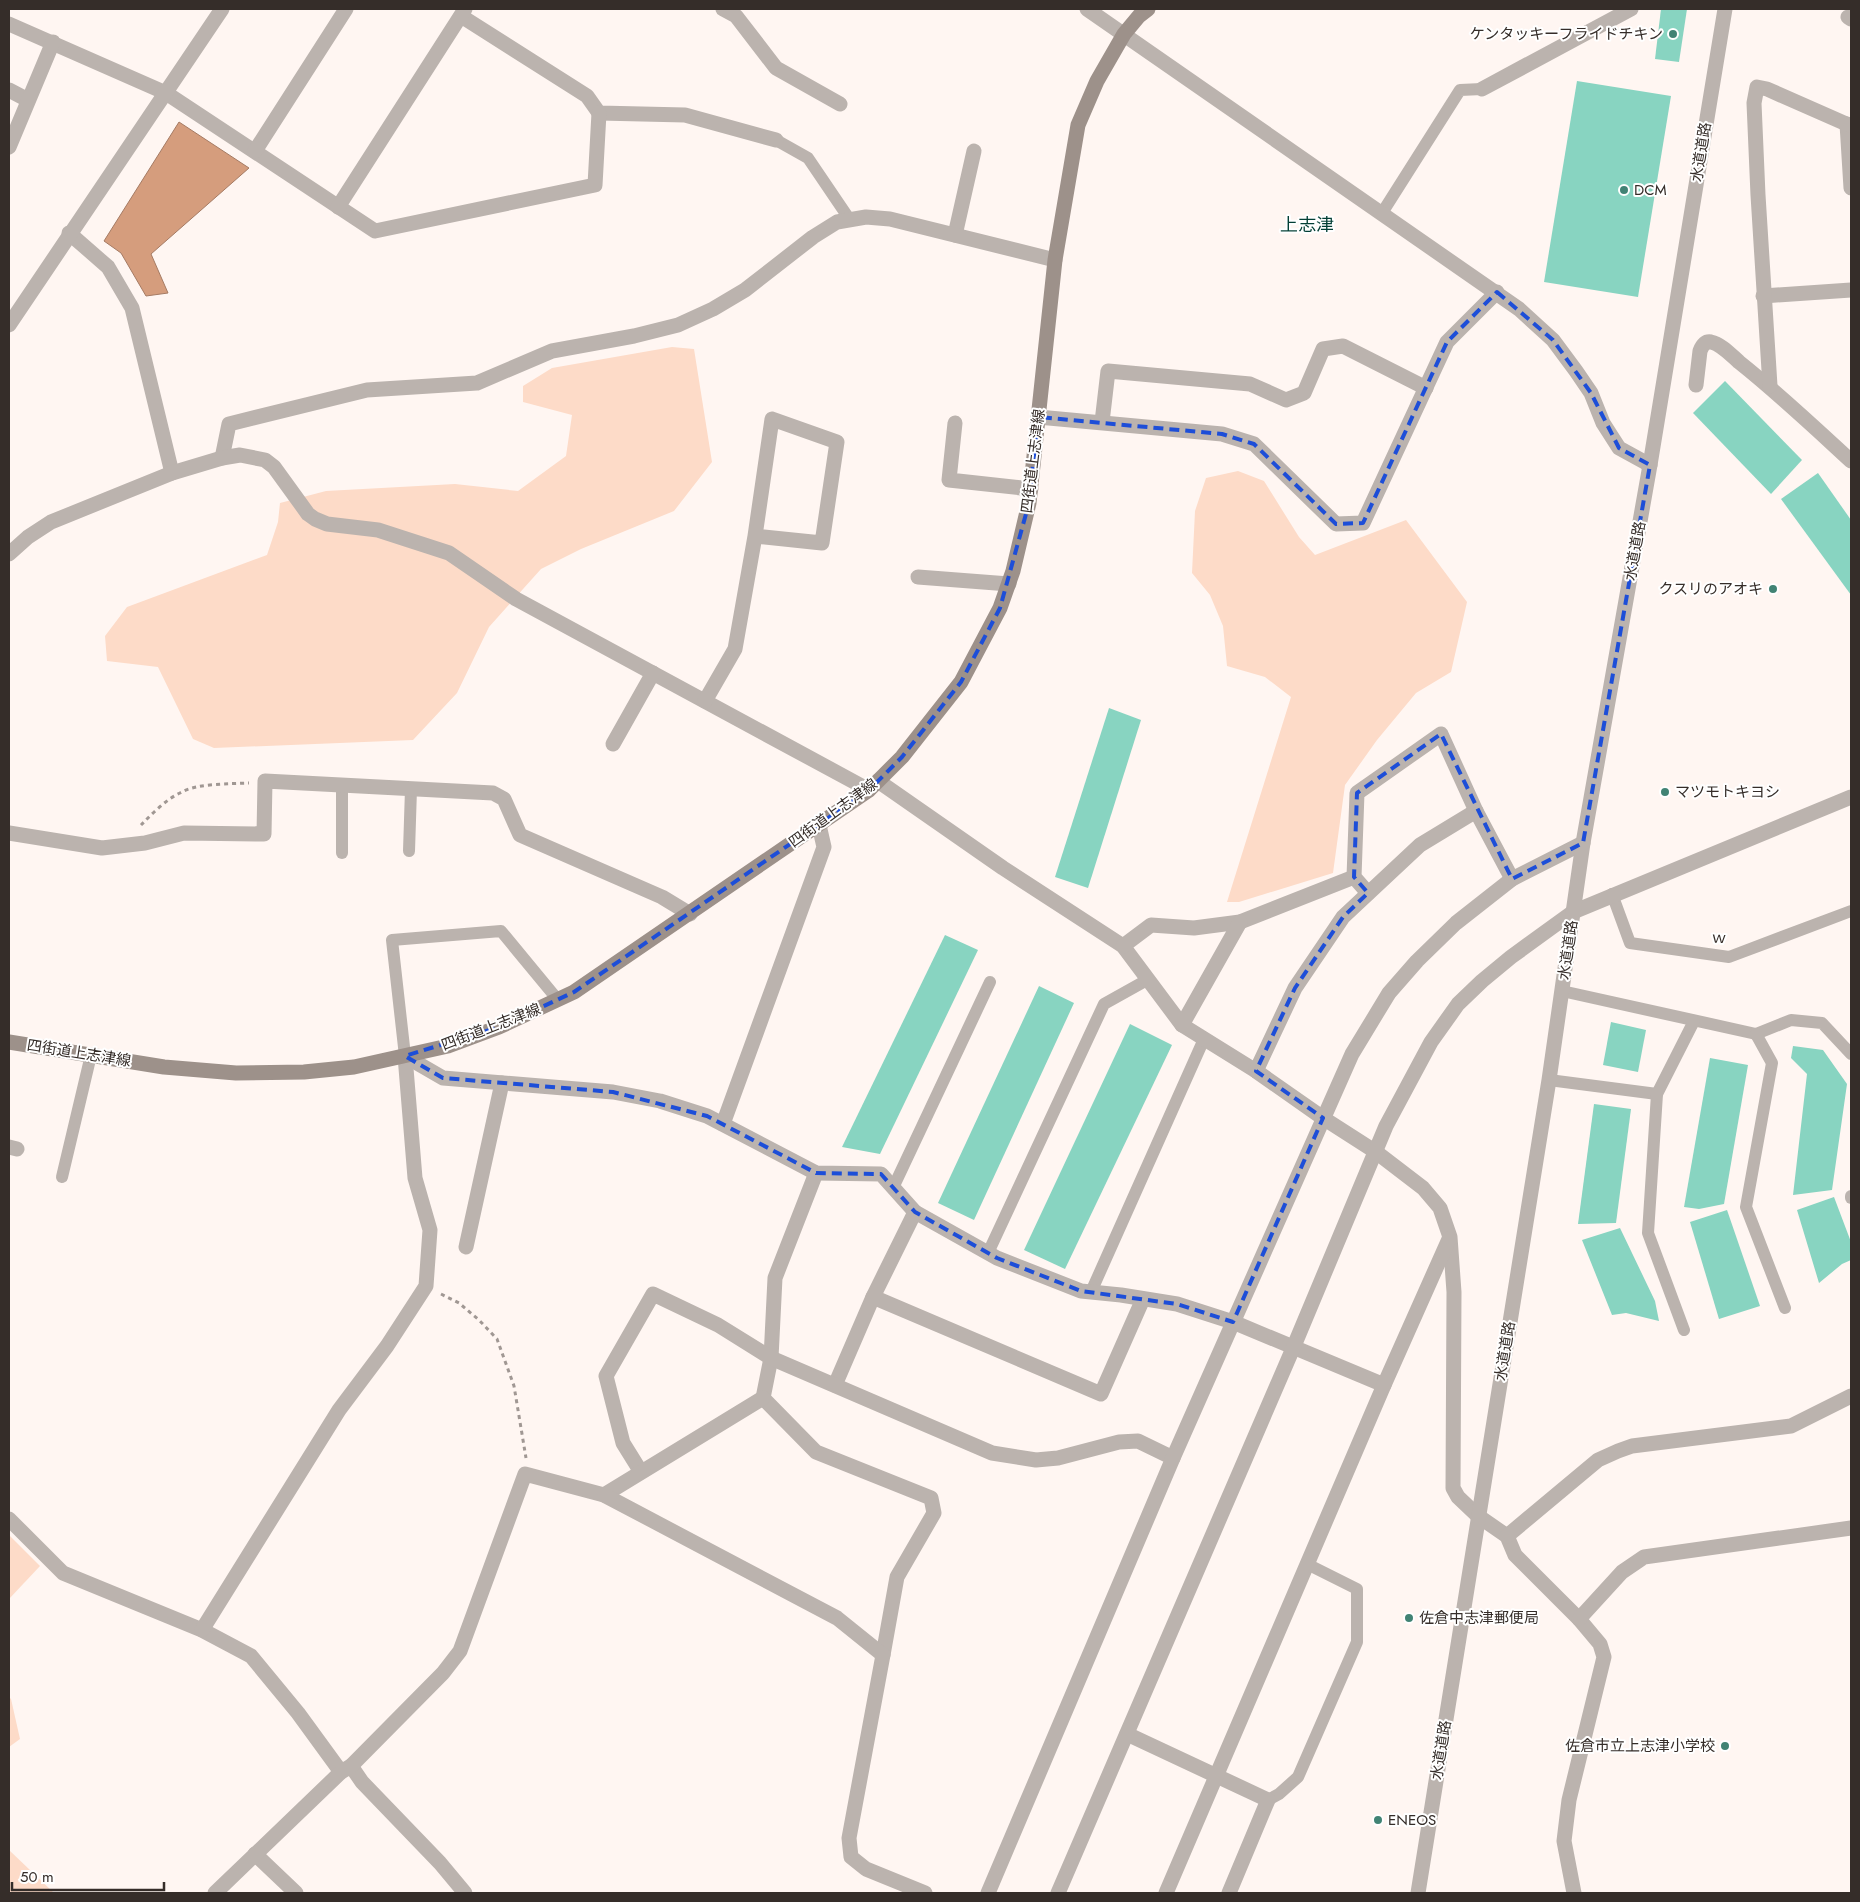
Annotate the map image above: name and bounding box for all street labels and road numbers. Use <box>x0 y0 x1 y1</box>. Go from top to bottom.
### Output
street label: 水道道路 <box>1685 121 1717 183</box>
street label: 四街道上志津線 <box>1016 408 1050 514</box>
street label: 水道道路 <box>1619 520 1651 582</box>
street label: 四街道上志津線 <box>784 773 882 853</box>
street label: 水道道路 <box>1553 919 1583 981</box>
street label: ｗ <box>1711 927 1727 949</box>
street label: 四街道上志津線 <box>438 998 544 1056</box>
street label: 四街道上志津線 <box>25 1034 133 1072</box>
street label: 水道道路 <box>1489 1320 1521 1382</box>
street label: 水道道路 <box>1425 1719 1457 1781</box>

